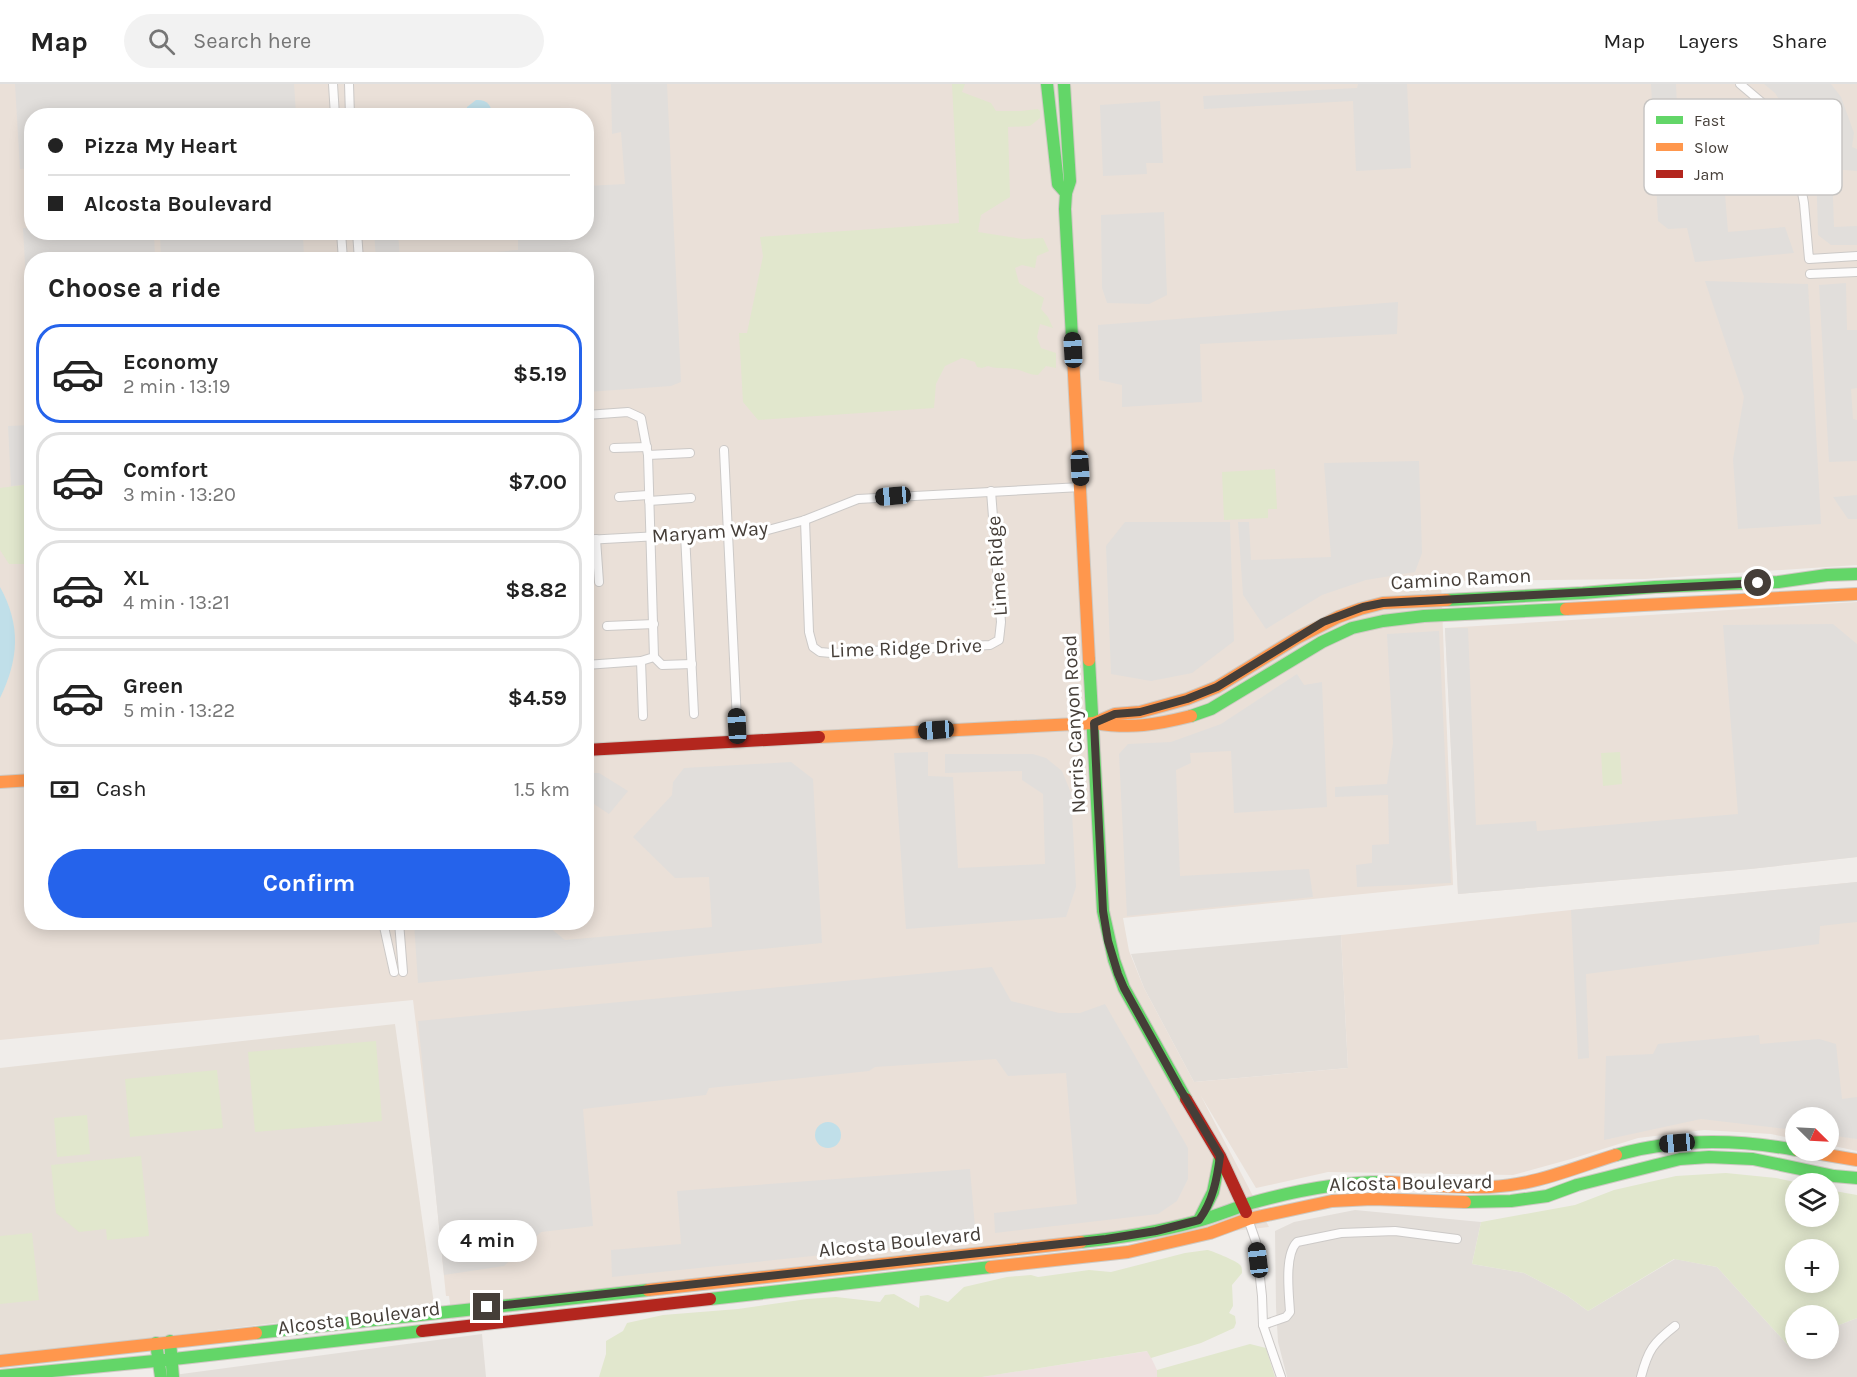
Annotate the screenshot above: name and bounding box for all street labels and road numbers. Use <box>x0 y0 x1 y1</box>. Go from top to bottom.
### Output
street label: Lime Ridge <box>982 515 1012 617</box>
street label: Maryam Way <box>651 516 769 548</box>
street label: Camino Ramon <box>1390 564 1532 594</box>
street label: Lime Ridge Drive <box>830 634 982 662</box>
street label: Norris Canyon Road <box>1058 634 1090 814</box>
street label: Alcosta Boulevard <box>1329 1170 1493 1196</box>
street label: Alcosta Boulevard <box>817 1222 983 1262</box>
street label: Alcosta Boulevard <box>276 1297 442 1339</box>

